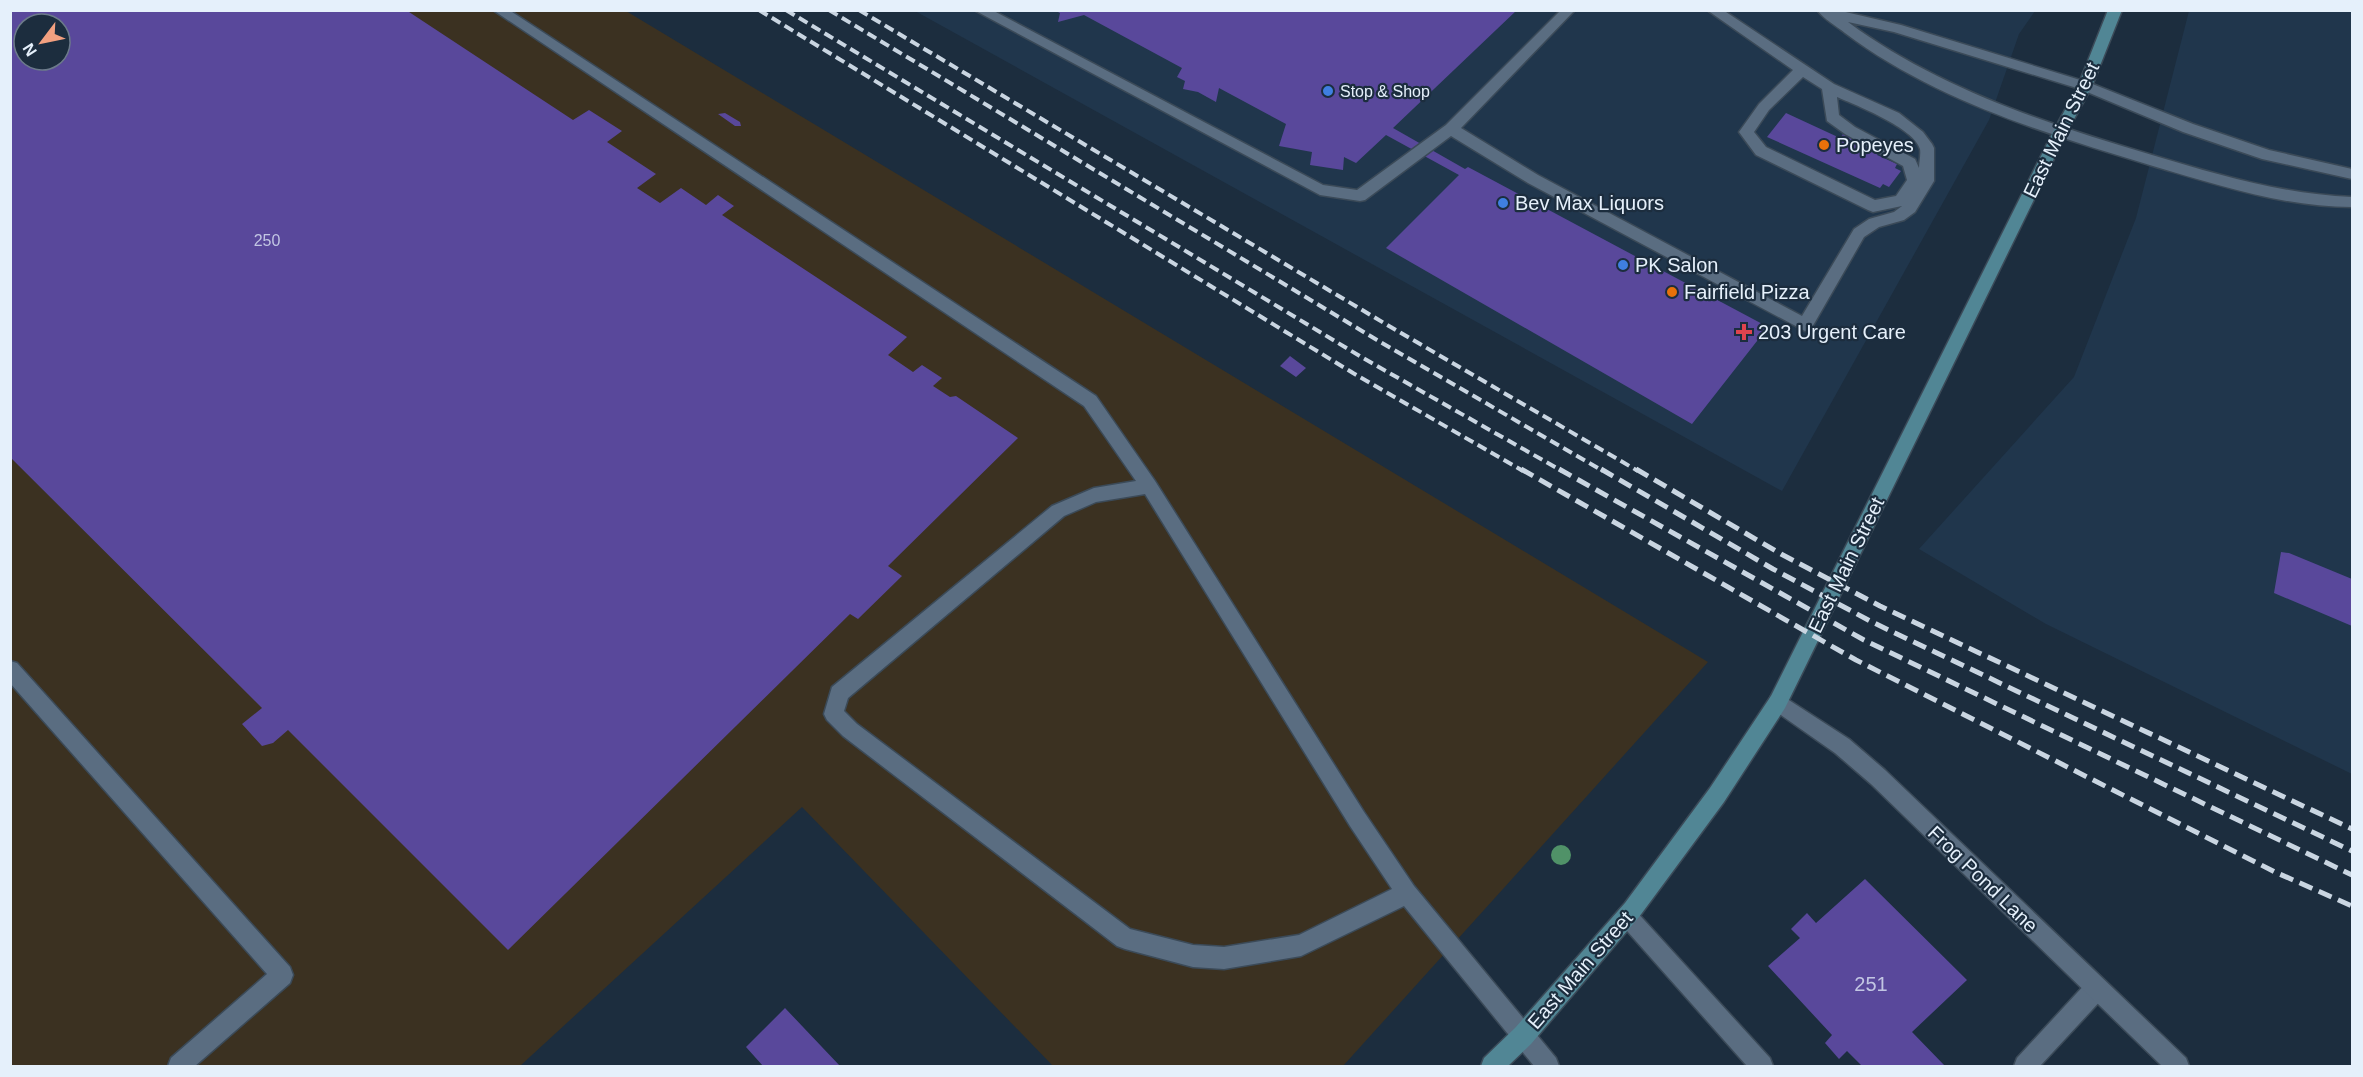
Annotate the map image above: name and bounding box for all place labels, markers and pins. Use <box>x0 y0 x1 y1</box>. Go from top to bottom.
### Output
place label: Stop & Shop <box>1340 83 1430 100</box>
marker: Stop & Shop <box>1321 84 1335 98</box>
place label: Popeyes <box>1836 134 1914 156</box>
marker: Popeyes <box>1817 138 1831 152</box>
place label: Bev Max Liquors <box>1515 192 1664 214</box>
marker: Bev Max Liquors <box>1496 196 1510 210</box>
place label: PK Salon <box>1635 254 1718 276</box>
marker: PK Salon <box>1616 258 1630 272</box>
place label: Fairfield Pizza <box>1684 281 1810 303</box>
marker: Fairfield Pizza <box>1665 285 1679 299</box>
place label: 203 Urgent Care <box>1758 321 1906 343</box>
marker: 203 Urgent Care <box>1735 323 1753 341</box>

